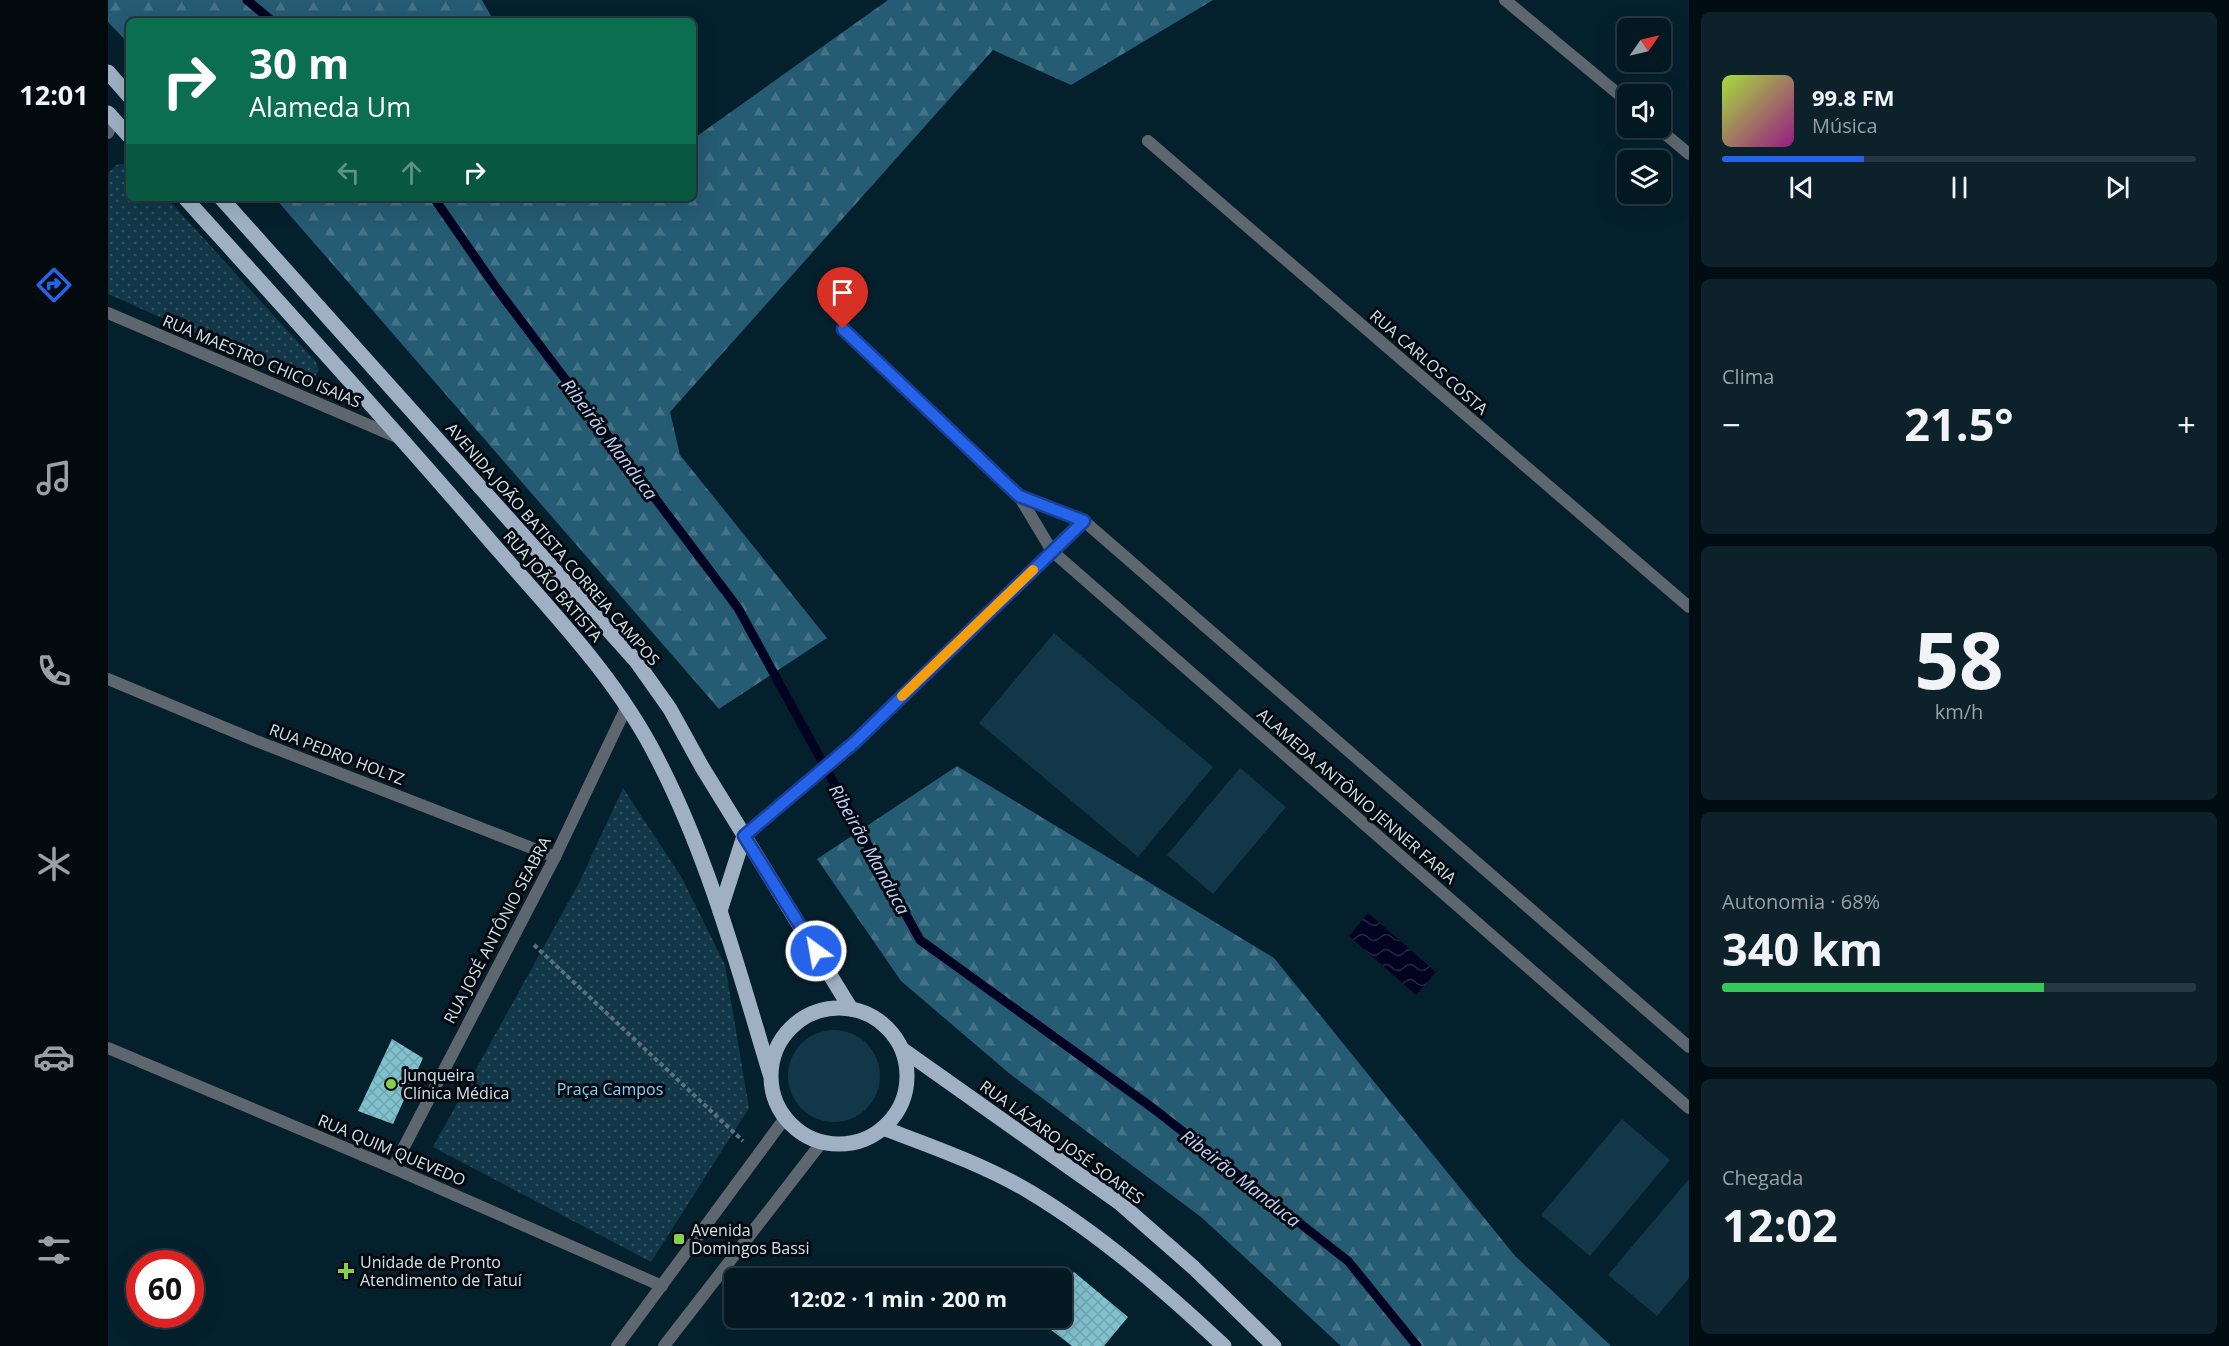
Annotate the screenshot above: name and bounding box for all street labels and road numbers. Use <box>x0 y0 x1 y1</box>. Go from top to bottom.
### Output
street label: RUA CARLOS COSTA <box>1365 305 1493 420</box>
street label: RUA MAESTRO CHICO ISAIAS <box>160 309 365 413</box>
street label: AVENIDA JOÃO BATISTA CORREIA CAMPOS <box>441 418 665 670</box>
street label: RUA JOÃO BATISTA <box>499 526 608 647</box>
street label: ALAMEDA ANTÔNIO JENNER FARIA <box>1253 703 1462 889</box>
street label: RUA PEDRO HOLTZ <box>266 718 408 790</box>
street label: RUA JOSÉ ANTÔNIO SEABRA <box>438 832 556 1027</box>
street label: RUA LÁZARO JOSÉ SOARES <box>976 1075 1149 1209</box>
street label: RUA QUIM QUEVEDO <box>315 1109 469 1191</box>

